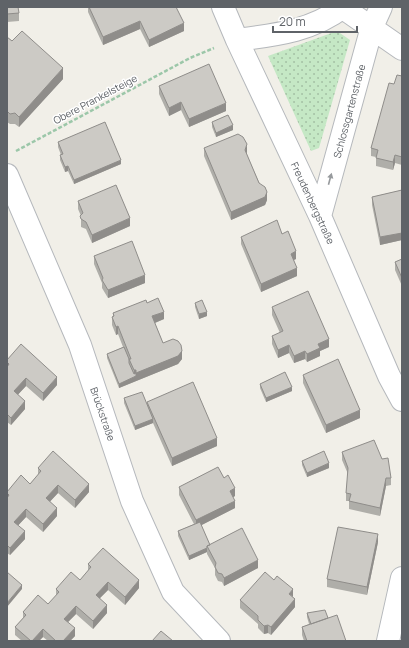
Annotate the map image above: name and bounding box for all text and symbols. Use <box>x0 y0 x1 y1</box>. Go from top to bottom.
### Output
scale bar <box>273 8 357 34</box>
text: 20 m <box>279 13 306 30</box>
street label: Schlossgartenstraße <box>330 62 368 160</box>
street label: Obere Prankelsteige <box>51 71 140 127</box>
street label: Freudenbergstraße <box>288 160 338 246</box>
one-way arrow <box>328 172 334 185</box>
street label: Brückstraße <box>87 385 119 443</box>

